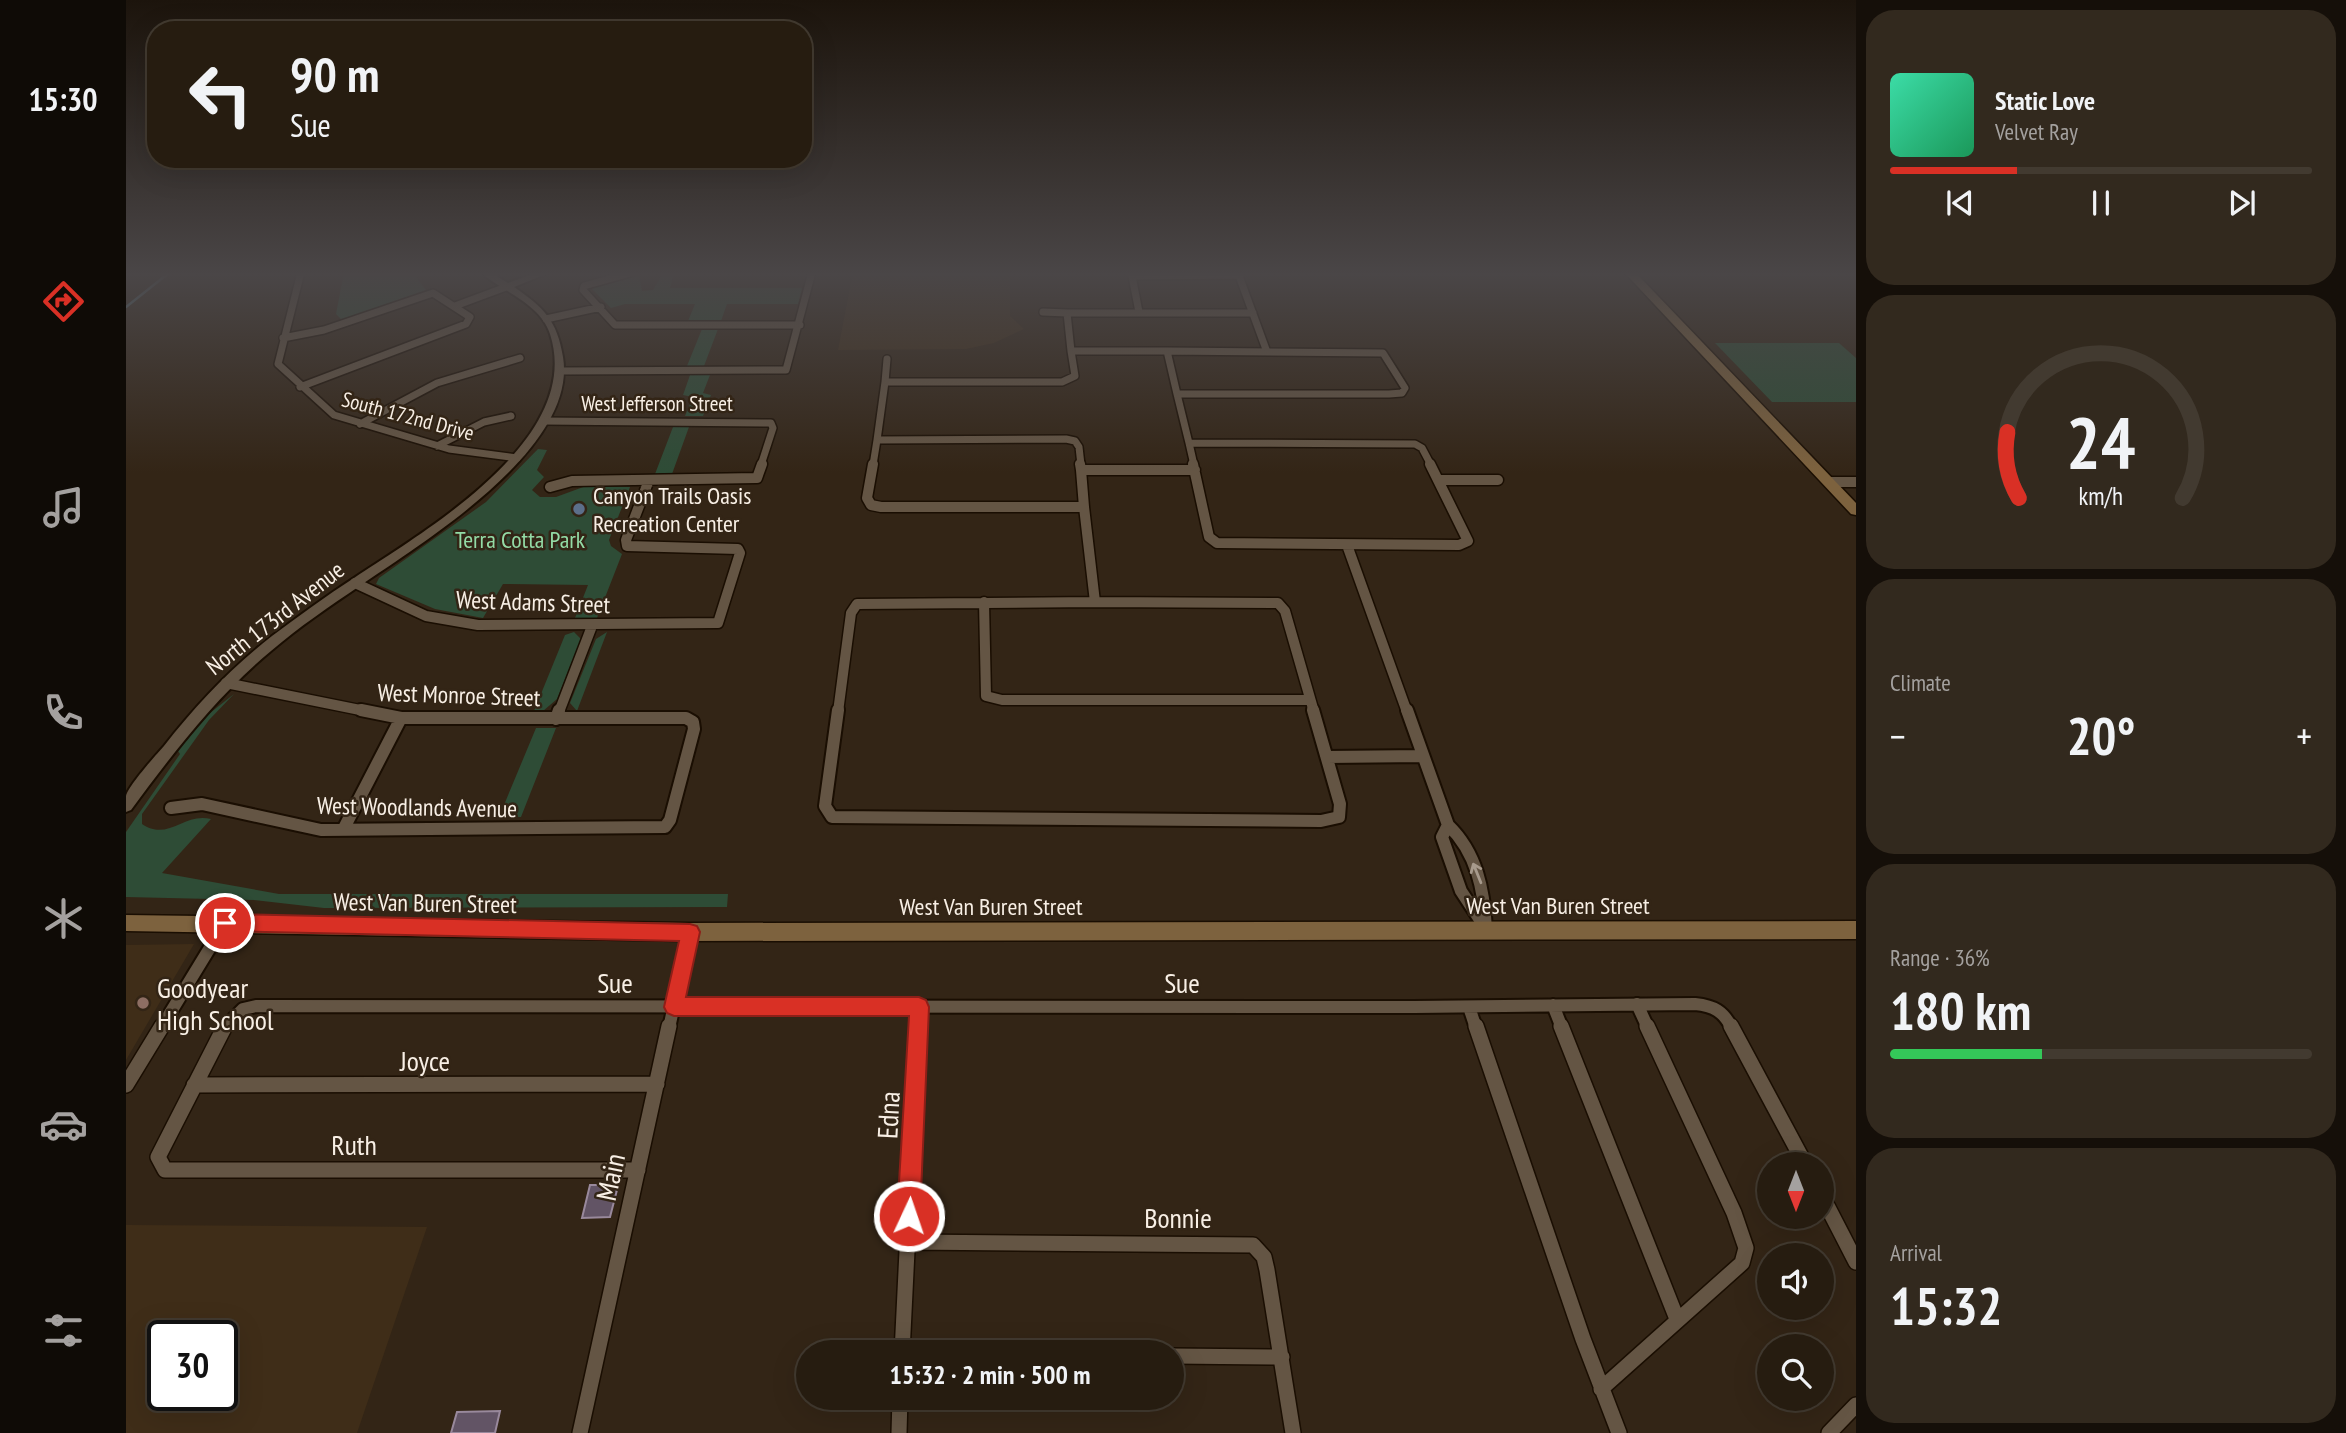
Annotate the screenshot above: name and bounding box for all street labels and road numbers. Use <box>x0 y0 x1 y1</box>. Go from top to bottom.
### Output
street label: South 172nd Drive <box>339 385 477 447</box>
street label: West Jefferson Street <box>581 390 733 417</box>
street label: North 173rd Avenue <box>200 554 350 682</box>
street label: West Adams Street <box>455 584 611 620</box>
street label: West Monroe Street <box>377 677 541 713</box>
street label: West Woodlands Avenue <box>317 790 517 824</box>
street label: West Van Buren Street <box>333 886 517 920</box>
street label: West Van Buren Street <box>1466 890 1650 921</box>
street label: West Van Buren Street <box>899 891 1083 922</box>
street label: Sue <box>597 964 633 1001</box>
street label: Sue <box>1164 964 1200 1001</box>
street label: Joyce <box>399 1042 450 1079</box>
street label: Edna <box>868 1090 908 1140</box>
street label: Ruth <box>331 1126 377 1163</box>
street label: Main <box>587 1150 633 1204</box>
street label: Bonnie <box>1144 1199 1212 1236</box>

